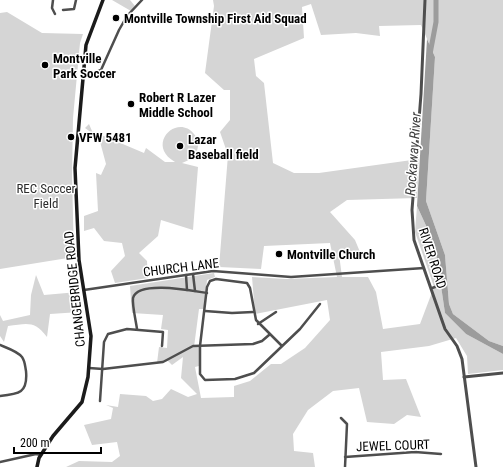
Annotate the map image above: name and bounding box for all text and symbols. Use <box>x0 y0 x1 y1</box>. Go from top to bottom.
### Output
place label: Montville Township First Aid Squad <box>124 11 307 26</box>
marker: Montville Township First Aid Squad <box>111 13 121 23</box>
place label: Montville Park Soccer <box>53 51 117 81</box>
marker: Montville Park Soccer <box>40 60 50 70</box>
place label: Robert R Lazer Middle School <box>139 90 216 120</box>
marker: Robert R Lazer Middle School <box>126 99 136 109</box>
water label: Rockaway River <box>402 111 424 196</box>
place label: VFW 5481 <box>79 130 132 145</box>
marker: VFW 5481 <box>66 132 76 142</box>
place label: Lazar Baseball field <box>188 132 259 162</box>
marker: Lazar Baseball field <box>175 141 185 151</box>
park label: REC Soccer Field <box>16 181 76 211</box>
street label: RIVER ROAD <box>416 226 449 291</box>
street label: CHANGEBRIDGE ROAD <box>61 230 88 348</box>
place label: Montville Church <box>287 247 375 262</box>
marker: Montville Church <box>274 249 284 259</box>
street label: CHURCH LANE <box>142 255 220 280</box>
scale bar <box>14 429 101 455</box>
text: 200 m <box>20 436 50 450</box>
street label: JEWEL COURT <box>356 437 430 454</box>

